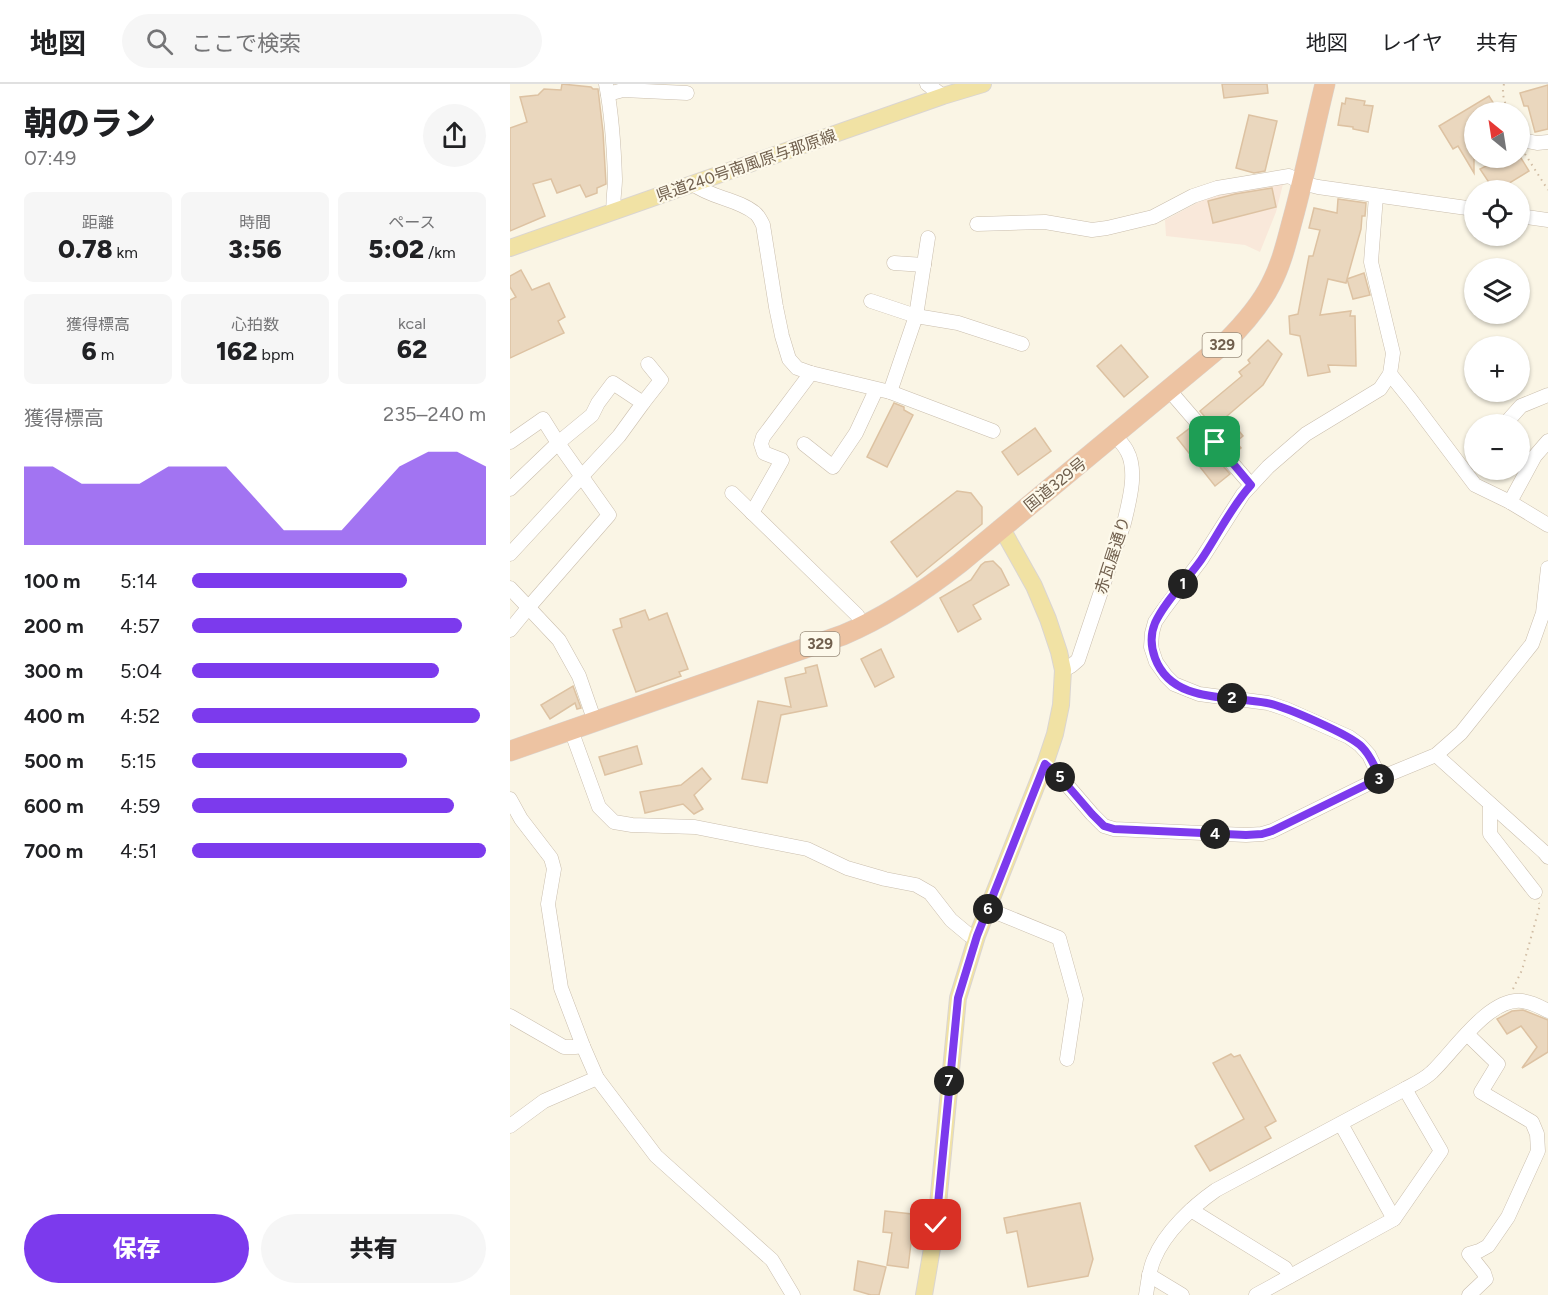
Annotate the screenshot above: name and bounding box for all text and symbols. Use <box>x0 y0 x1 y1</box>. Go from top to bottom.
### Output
search box <box>122 14 542 68</box>
icon: search <box>143 25 176 58</box>
text: 地図 <box>30 26 86 60</box>
text: ここで検索 <box>191 30 301 57</box>
text: 地図 <box>1306 30 1348 55</box>
text: レイヤ <box>1381 30 1443 55</box>
text: 共有 <box>1476 30 1518 55</box>
north arrow <box>1464 102 1530 168</box>
map controls <box>1464 102 1530 480</box>
text: 朝のラン <box>24 104 156 143</box>
button: share <box>423 104 486 167</box>
street label: 県道240号南風原与那原線 <box>654 126 839 205</box>
text: 07:49 <box>24 146 76 170</box>
button: locate <box>1464 180 1530 246</box>
text: 距離 <box>82 213 114 232</box>
text: 時間 <box>239 213 271 232</box>
text: ペース <box>388 213 436 232</box>
text: 0.78 <box>58 233 113 265</box>
text: 3:56 <box>228 233 282 265</box>
text: 5:02 <box>368 233 424 265</box>
text: km <box>113 243 138 262</box>
text: /km <box>424 243 456 262</box>
button: layers <box>1464 258 1530 324</box>
text: kcal <box>398 314 426 333</box>
text: 獲得標高 <box>66 315 130 334</box>
text: 心拍数 <box>231 315 279 334</box>
text: 62 <box>397 333 427 365</box>
road number: 329 <box>1202 333 1242 357</box>
text: 6 <box>82 335 97 367</box>
text: 162 <box>216 335 258 367</box>
button: + <box>1464 336 1530 402</box>
text: m <box>97 345 114 364</box>
text: bpm <box>258 345 294 364</box>
text: 235–240 m <box>383 402 486 426</box>
text: 獲得標高 <box>24 406 104 430</box>
button: − <box>1464 414 1530 480</box>
pin <box>1189 416 1240 467</box>
icon: arrive <box>1198 425 1231 458</box>
street label: 国道329号 <box>1020 453 1090 515</box>
street label: 赤瓦屋通り <box>1091 514 1134 596</box>
text: 100 m <box>24 569 81 593</box>
text: 5:14 <box>120 569 157 593</box>
pin: 1 <box>1168 569 1198 599</box>
text: 1 <box>1180 574 1186 593</box>
text: 200 m <box>24 614 84 638</box>
text: 4:57 <box>120 614 160 638</box>
road number: 329 <box>800 632 840 656</box>
text: 300 m <box>24 659 83 683</box>
text: 5:04 <box>120 659 162 683</box>
pin: 2 <box>1217 683 1247 713</box>
text: 2 <box>1227 688 1237 707</box>
text: 400 m <box>24 704 85 728</box>
text: 4:52 <box>120 704 160 728</box>
text: 500 m <box>24 749 84 773</box>
text: 5:15 <box>120 749 156 773</box>
pin: 5 <box>1045 762 1075 792</box>
pin: 3 <box>1364 764 1394 794</box>
text: 5 <box>1055 767 1065 786</box>
text: 3 <box>1375 769 1383 788</box>
text: 600 m <box>24 794 84 818</box>
text: 4:59 <box>120 794 160 818</box>
pin: 4 <box>1200 819 1230 849</box>
text: 4 <box>1210 824 1220 843</box>
text: 700 m <box>24 839 83 863</box>
text: 4:51 <box>120 839 157 863</box>
pin: 6 <box>973 894 1003 924</box>
text: 6 <box>983 899 993 918</box>
pin: 7 <box>934 1066 964 1096</box>
text: 7 <box>945 1071 953 1090</box>
pin <box>910 1199 961 1250</box>
icon: check <box>919 1208 952 1241</box>
button: 保存 <box>24 1214 249 1283</box>
button: 共有 <box>261 1214 486 1283</box>

